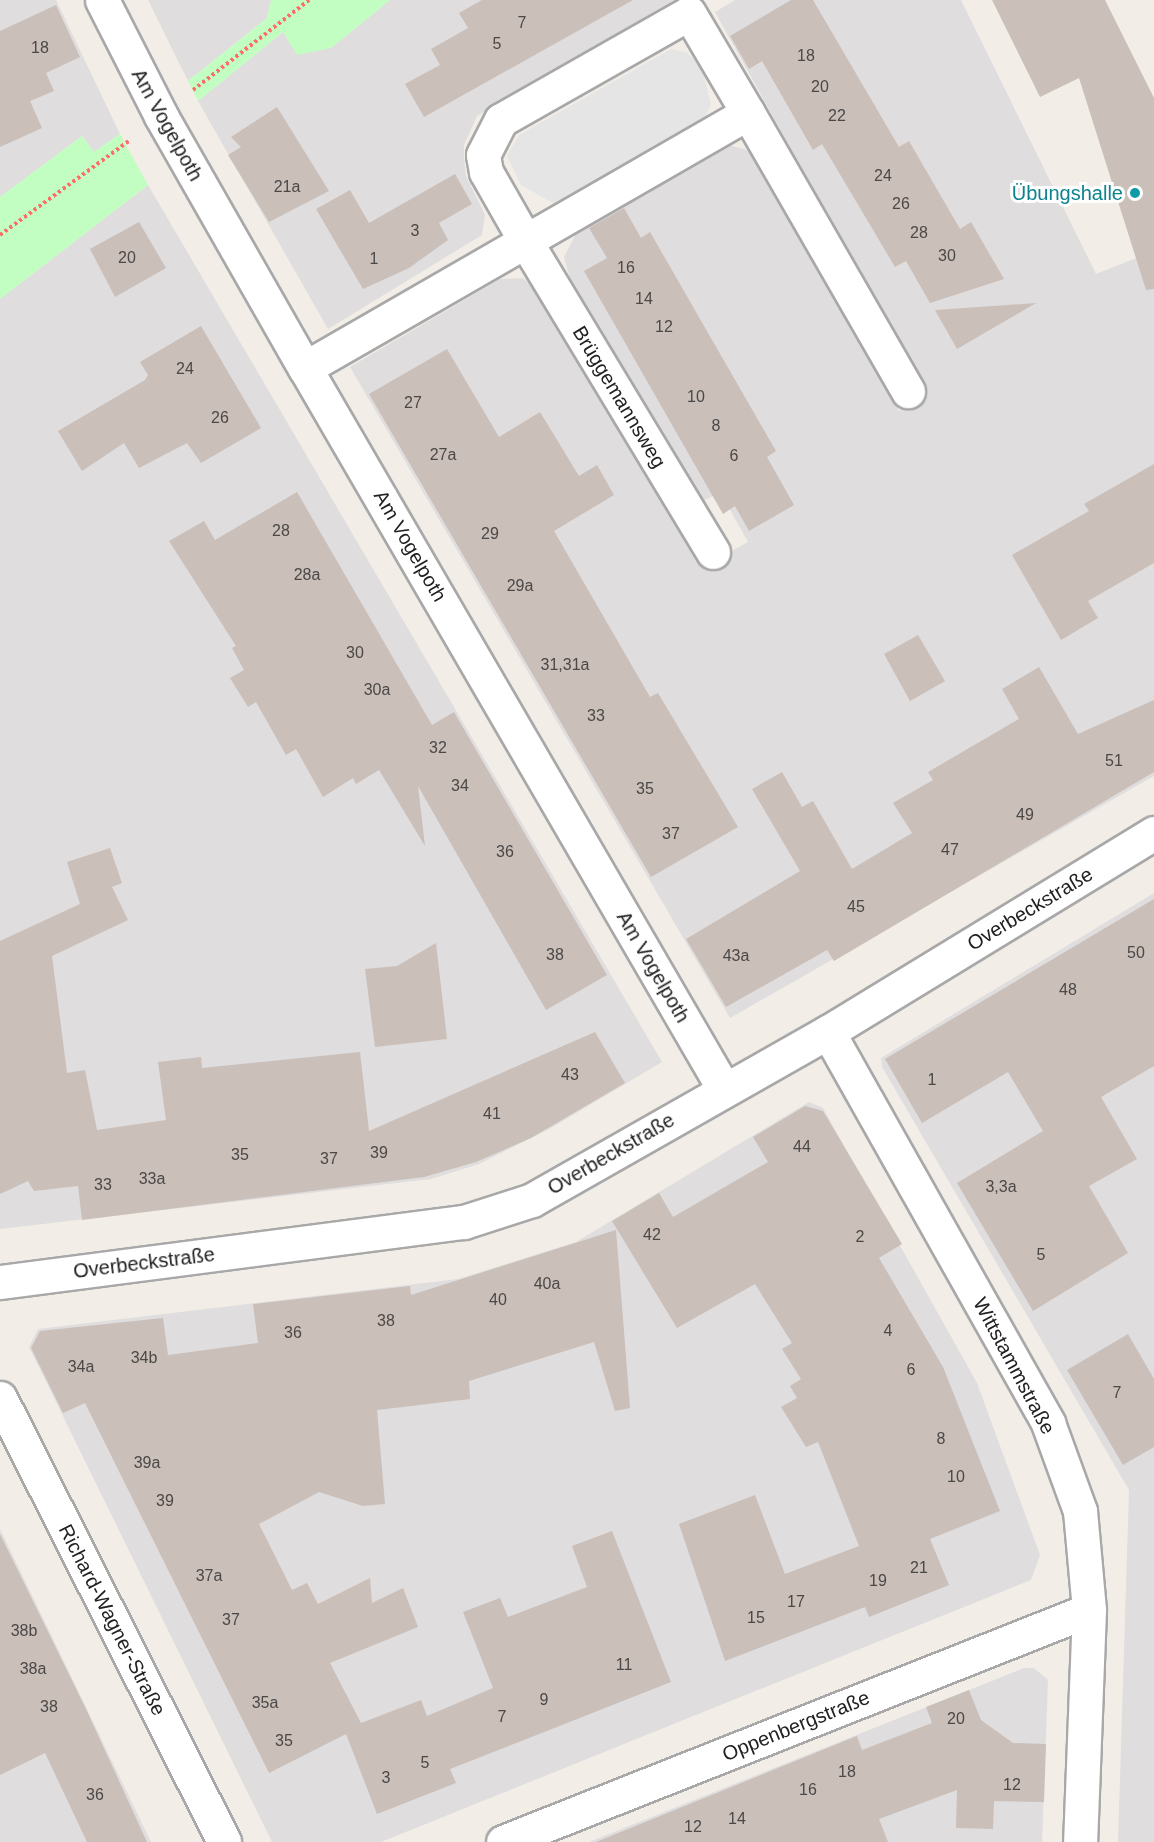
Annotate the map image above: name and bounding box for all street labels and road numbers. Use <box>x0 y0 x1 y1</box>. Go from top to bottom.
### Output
street label: Am Vogelpoth <box>126 65 208 185</box>
street label: Brüggemannsweg <box>567 322 671 472</box>
street label: Am Vogelpoth <box>368 486 452 606</box>
street label: Overbeckstraße <box>963 862 1097 956</box>
street label: Am Vogelpoth <box>611 907 695 1027</box>
street label: Overbeckstraße <box>543 1108 679 1200</box>
street label: Overbeckstraße <box>72 1242 216 1284</box>
street label: Wittstammstraße <box>968 1294 1060 1438</box>
street label: Richard-Wagner-Straße <box>53 1520 171 1720</box>
street label: Oppenbergstraße <box>719 1686 873 1766</box>

